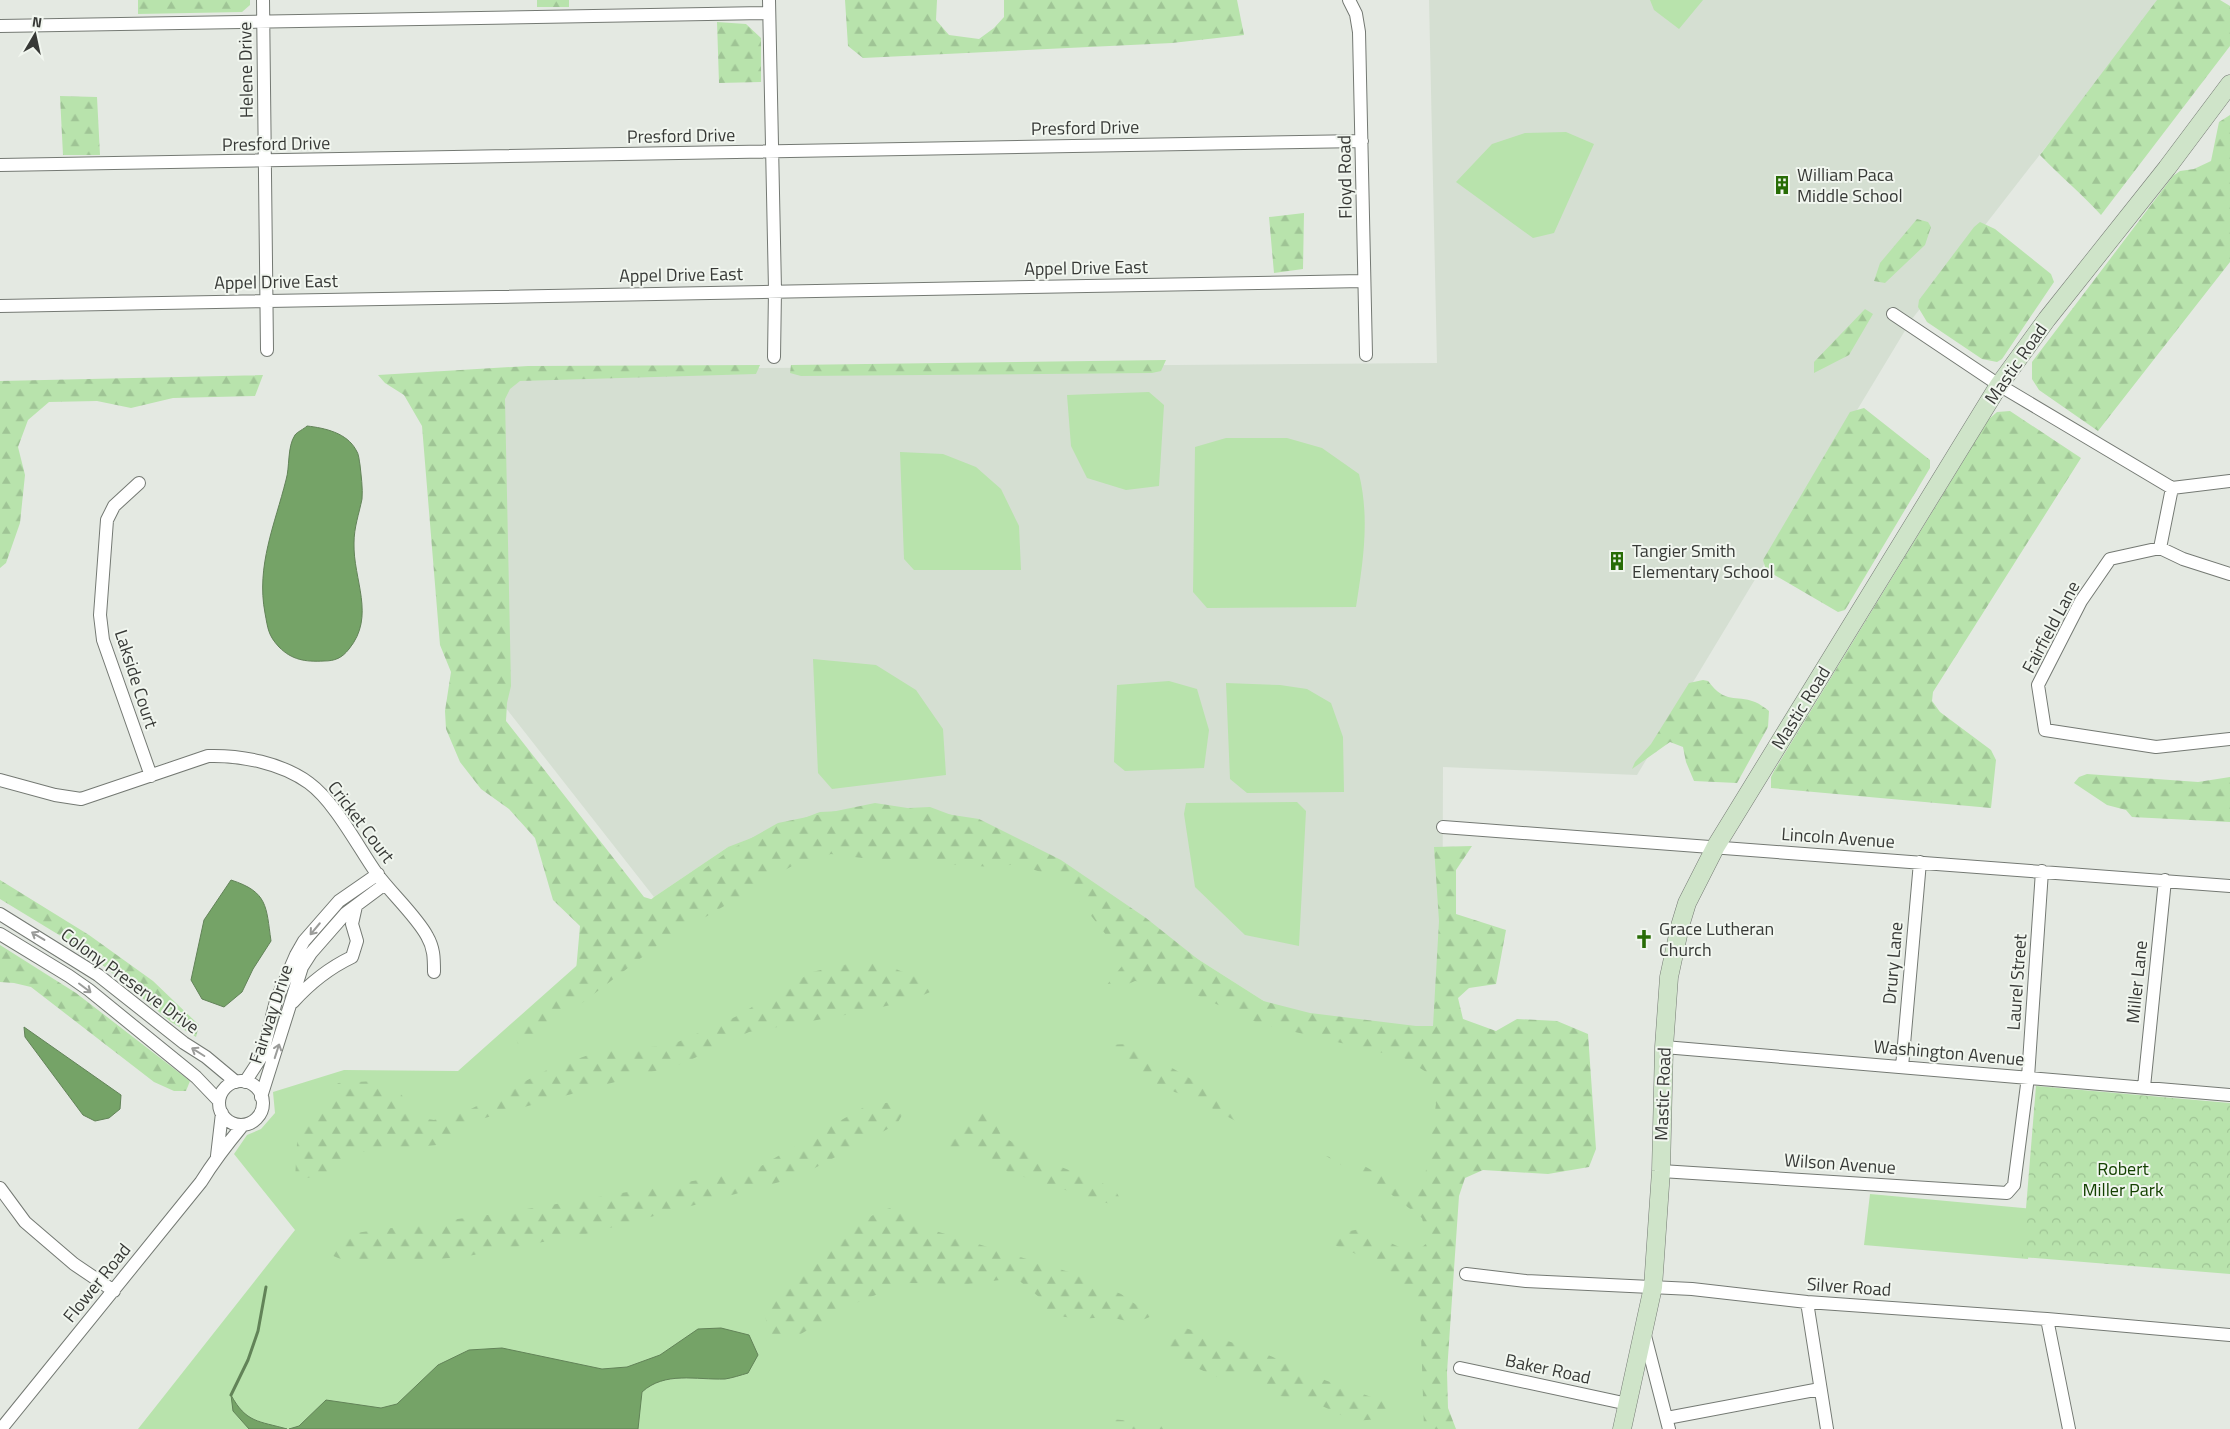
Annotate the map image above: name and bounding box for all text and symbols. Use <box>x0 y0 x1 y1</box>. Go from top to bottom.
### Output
north arrow <box>10 10 60 60</box>
text: N <box>31 11 44 33</box>
street label: Helene Drive <box>231 22 260 118</box>
street label: Presford Drive <box>1031 113 1139 142</box>
street label: Presford Drive <box>627 121 735 150</box>
street label: Presford Drive <box>222 129 330 158</box>
street label: Floyd Road <box>1330 135 1359 219</box>
place label: William Paca Middle School <box>1797 161 1903 209</box>
building icon: William Paca Middle School <box>1771 174 1793 196</box>
street label: Appel Drive East <box>1024 253 1149 282</box>
street label: Appel Drive East <box>619 260 744 289</box>
street label: Appel Drive East <box>214 267 339 296</box>
street label: Mastic Road <box>1978 318 2053 410</box>
place label: Tangier Smith Elementary School <box>1632 537 1774 585</box>
building icon: Tangier Smith Elementary School <box>1606 550 1628 572</box>
street label: Fairfield Lane <box>2015 576 2086 678</box>
street label: Lakside Court <box>108 626 165 732</box>
street label: Mastic Road <box>1764 661 1837 755</box>
street label: Cricket Court <box>322 775 402 869</box>
street label: Lincoln Avenue <box>1780 820 1896 855</box>
place label: Grace Lutheran Church <box>1659 915 1774 963</box>
street label: Colony Preserve Drive <box>55 921 205 1040</box>
street label: Drury Lane <box>1875 921 1910 1005</box>
one-way arrow <box>309 922 321 935</box>
church icon: Grace Lutheran Church <box>1633 928 1655 950</box>
one-way arrow <box>32 931 46 941</box>
street label: Laurel Street <box>2000 932 2033 1031</box>
street label: Miller Lane <box>2119 939 2154 1025</box>
street label: Fairway Drive <box>242 961 299 1067</box>
one-way arrow <box>78 983 92 993</box>
street label: Washington Avenue <box>1872 1032 2026 1073</box>
one-way arrow <box>273 1044 282 1060</box>
one-way arrow <box>192 1046 206 1056</box>
street label: Mastic Road <box>1647 1047 1678 1141</box>
street label: Wilson Avenue <box>1783 1146 1897 1181</box>
park label: Robert Miller Park <box>2082 1155 2164 1203</box>
street label: Flower Road <box>56 1237 137 1328</box>
street label: Silver Road <box>1806 1270 1892 1303</box>
street label: Baker Road <box>1503 1346 1593 1391</box>

